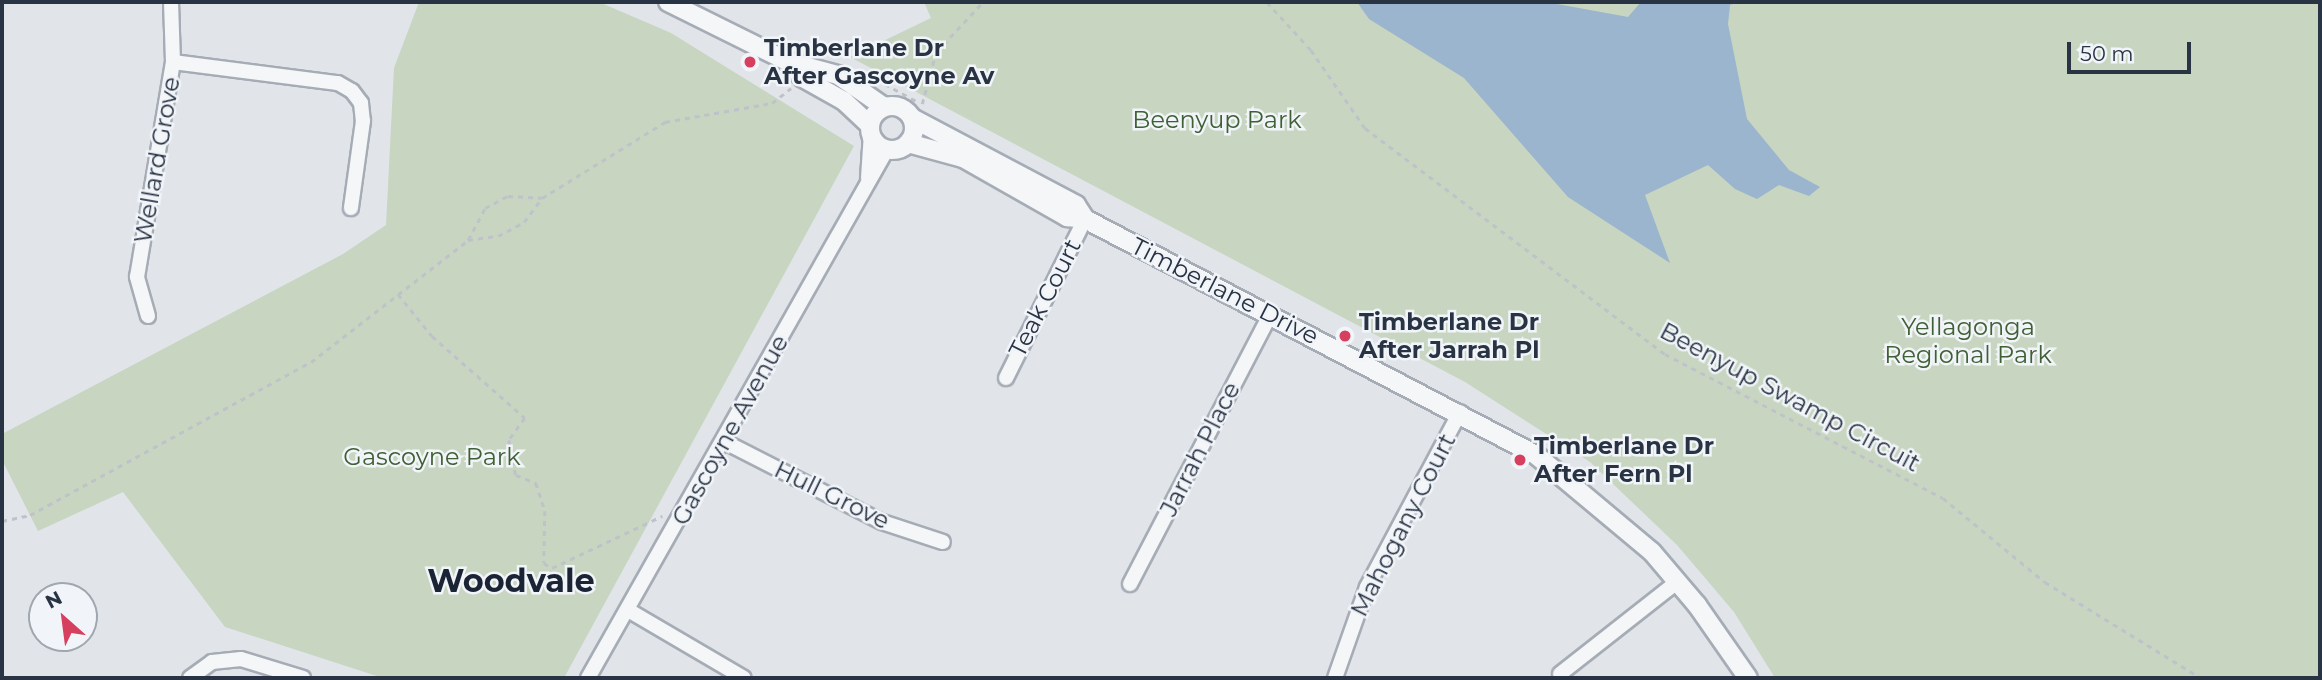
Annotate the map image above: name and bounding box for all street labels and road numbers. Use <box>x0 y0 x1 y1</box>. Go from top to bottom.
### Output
street label: Wellard Grove <box>128 75 186 245</box>
street label: Timberlane Drive <box>1127 231 1323 351</box>
street label: Teak Court <box>1003 234 1087 362</box>
street label: Beenyup Swamp Circuit <box>1655 316 1925 478</box>
street label: Gascoyne Avenue <box>666 330 794 530</box>
street label: Jarrah Place <box>1154 377 1246 521</box>
street label: Mahogany Court <box>1344 429 1462 621</box>
street label: Hull Grove <box>770 455 894 535</box>

